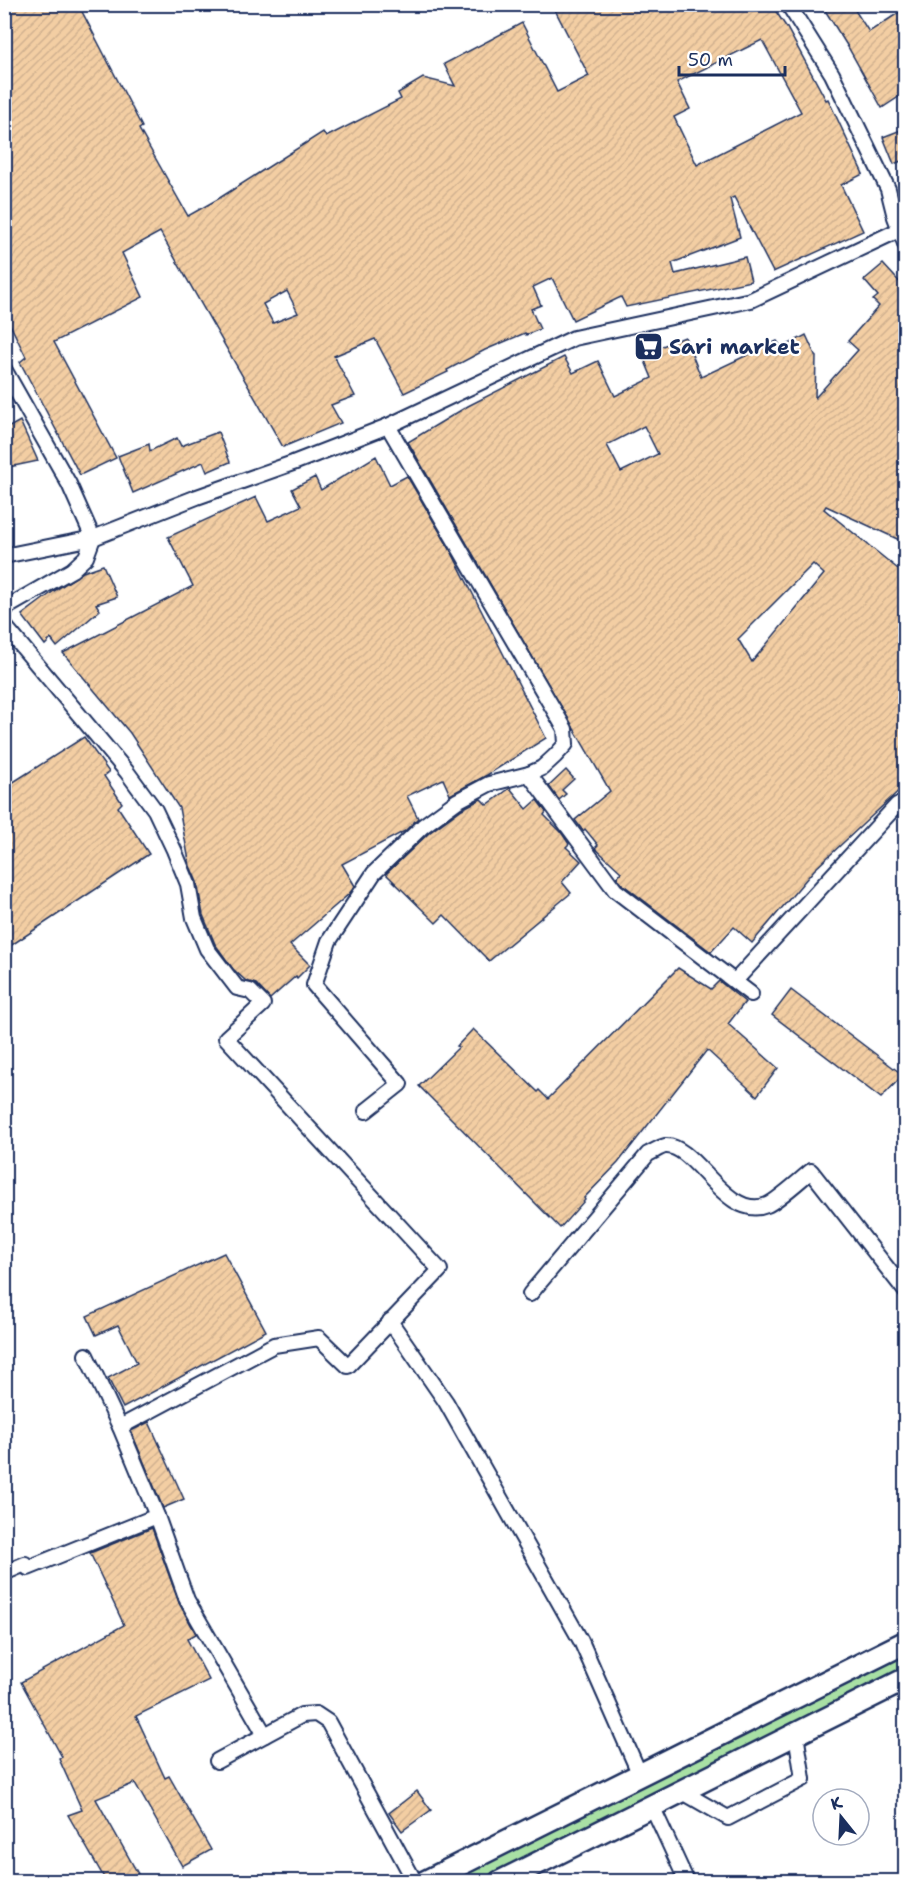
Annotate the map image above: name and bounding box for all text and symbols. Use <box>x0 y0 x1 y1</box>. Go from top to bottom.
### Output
scale bar <box>679 39 786 77</box>
text: 50 m <box>688 48 733 72</box>
supermarket icon: Sari market <box>632 331 664 363</box>
place label: Sari market <box>669 333 800 361</box>
north arrow <box>811 1787 871 1847</box>
text: K <box>828 1792 845 1815</box>

